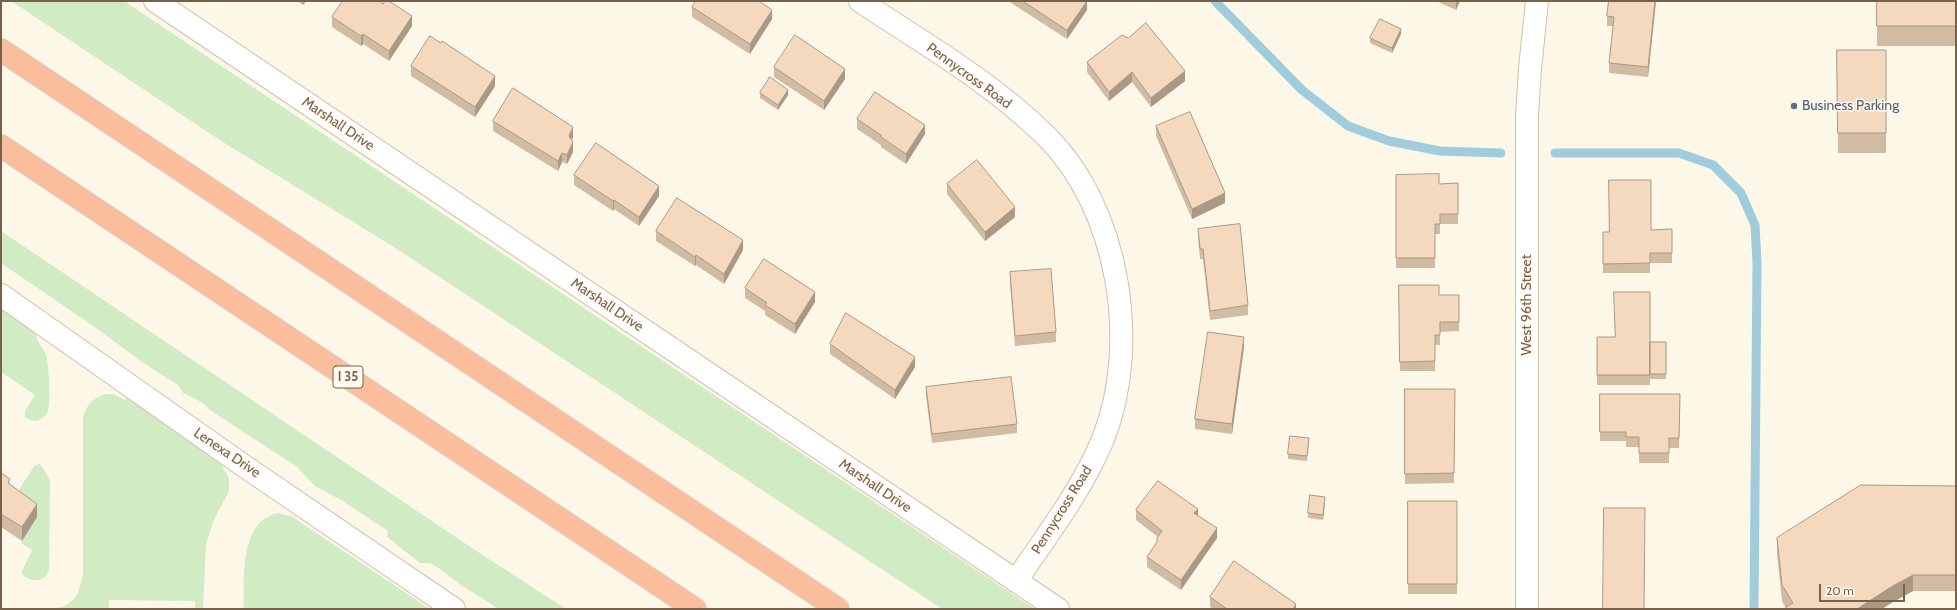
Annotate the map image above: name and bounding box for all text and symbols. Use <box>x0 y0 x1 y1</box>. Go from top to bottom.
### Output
street label: Pennycross Road <box>923 40 1015 112</box>
street label: Marshall Drive <box>299 94 377 154</box>
place label: Business Parking <box>1802 98 1899 114</box>
marker: Business Parking <box>1789 101 1799 111</box>
street label: West 96th Street <box>1519 255 1535 355</box>
street label: Marshall Drive <box>568 275 646 335</box>
road number: I 35 <box>333 366 363 388</box>
street label: Lenexa Drive <box>190 425 264 481</box>
street label: Marshall Drive <box>836 456 914 516</box>
street label: Pennycross Road <box>1028 463 1096 557</box>
scale bar <box>1821 576 1907 602</box>
text: 20 m <box>1826 583 1854 598</box>

